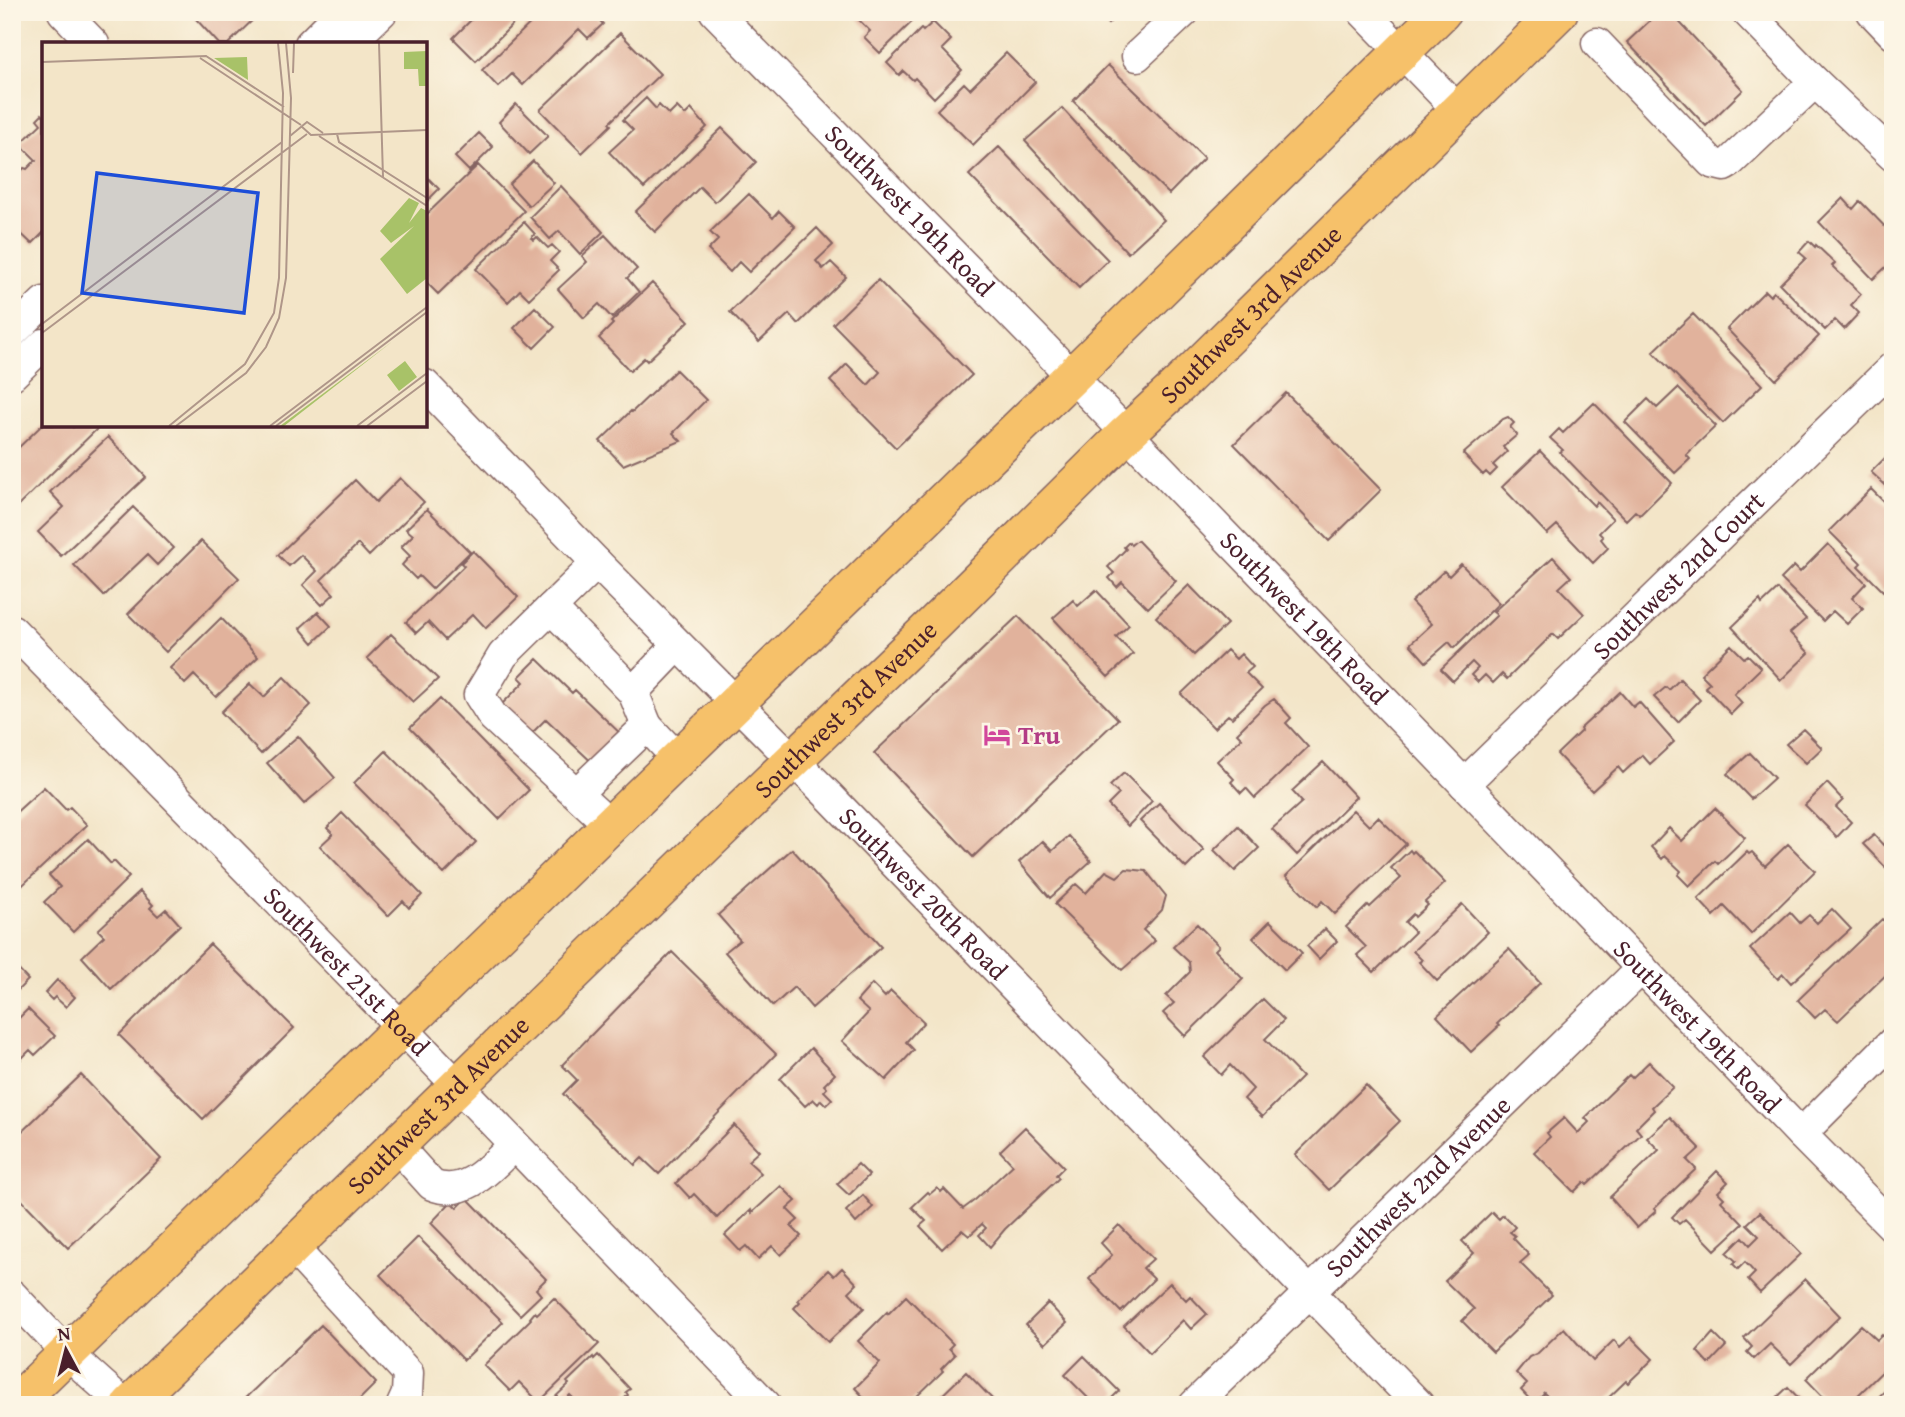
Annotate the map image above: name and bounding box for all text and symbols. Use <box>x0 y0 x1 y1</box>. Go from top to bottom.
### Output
inset map <box>42 42 427 427</box>
street label: Southwest 19th Road <box>816 115 1004 305</box>
street label: Southwest 3rd Avenue <box>1151 215 1351 413</box>
street label: Southwest 2nd Court <box>1583 482 1773 668</box>
street label: Southwest 19th Road <box>1211 522 1398 713</box>
street label: Southwest 3rd Avenue <box>745 611 946 807</box>
place label: Tru <box>1018 715 1060 754</box>
hotel icon: Tru <box>982 720 1012 750</box>
street label: Southwest 20th Road <box>830 798 1017 989</box>
street label: Southwest 21st Road <box>255 877 439 1065</box>
street label: Southwest 19th Road <box>1604 930 1791 1122</box>
street label: Southwest 3rd Avenue <box>337 1006 538 1203</box>
street label: Southwest 2nd Avenue <box>1316 1086 1519 1286</box>
north arrow <box>32 1316 102 1386</box>
text: N <box>56 1318 72 1348</box>

